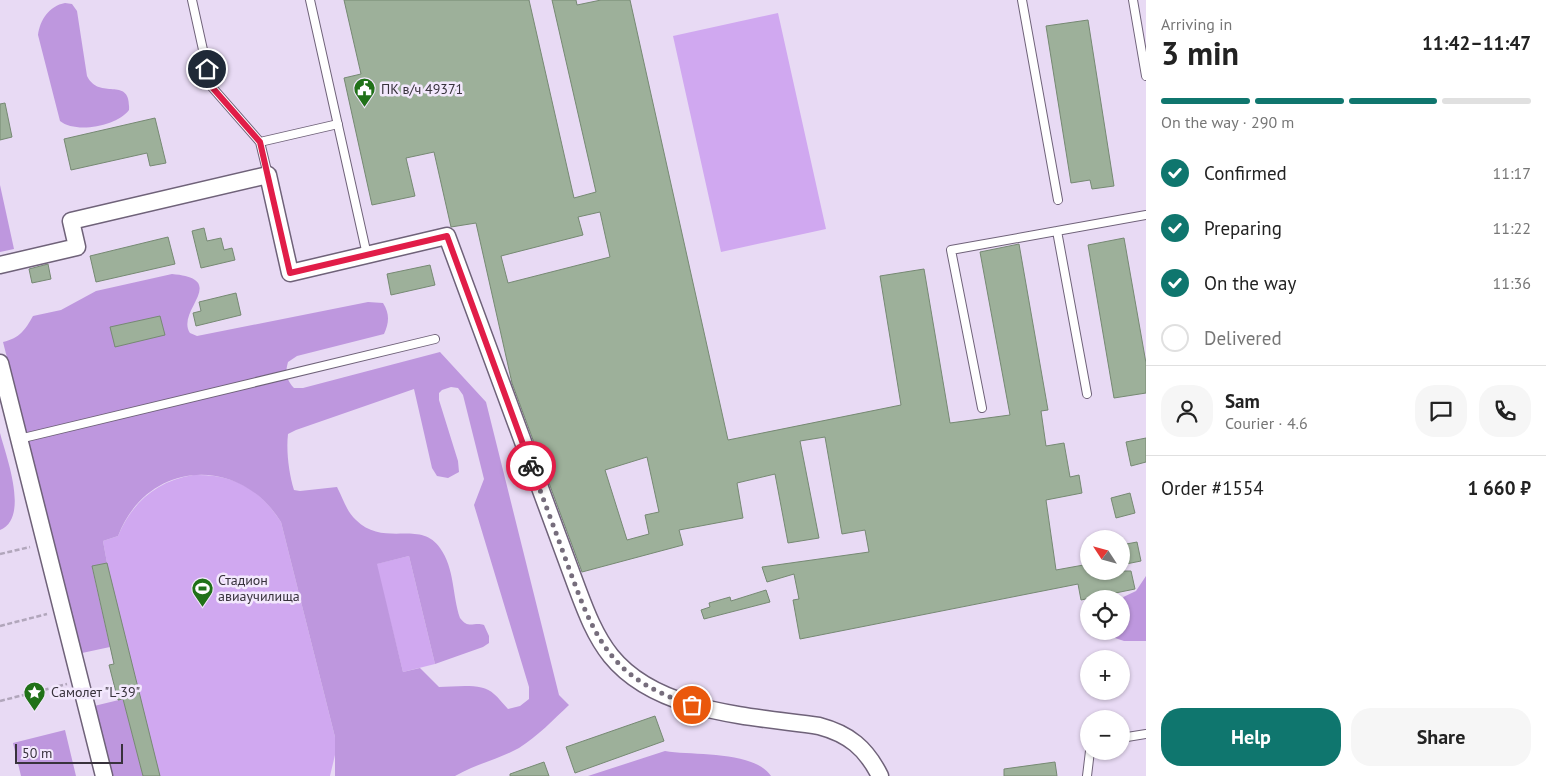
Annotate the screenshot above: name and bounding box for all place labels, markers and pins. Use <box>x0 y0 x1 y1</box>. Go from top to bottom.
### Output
pin <box>186 48 228 90</box>
public building icon: ПК в/ч 49371 <box>353 77 377 108</box>
place label: ПК в/ч 49371 <box>381 80 463 98</box>
place label: Стадион авиаучилища <box>218 571 300 605</box>
sports icon: Стадион авиаучилища <box>190 576 214 607</box>
place icon: Самолет "L-39" <box>23 680 47 711</box>
place label: Самолет "L-39" <box>51 683 140 701</box>
pin <box>671 684 713 726</box>

